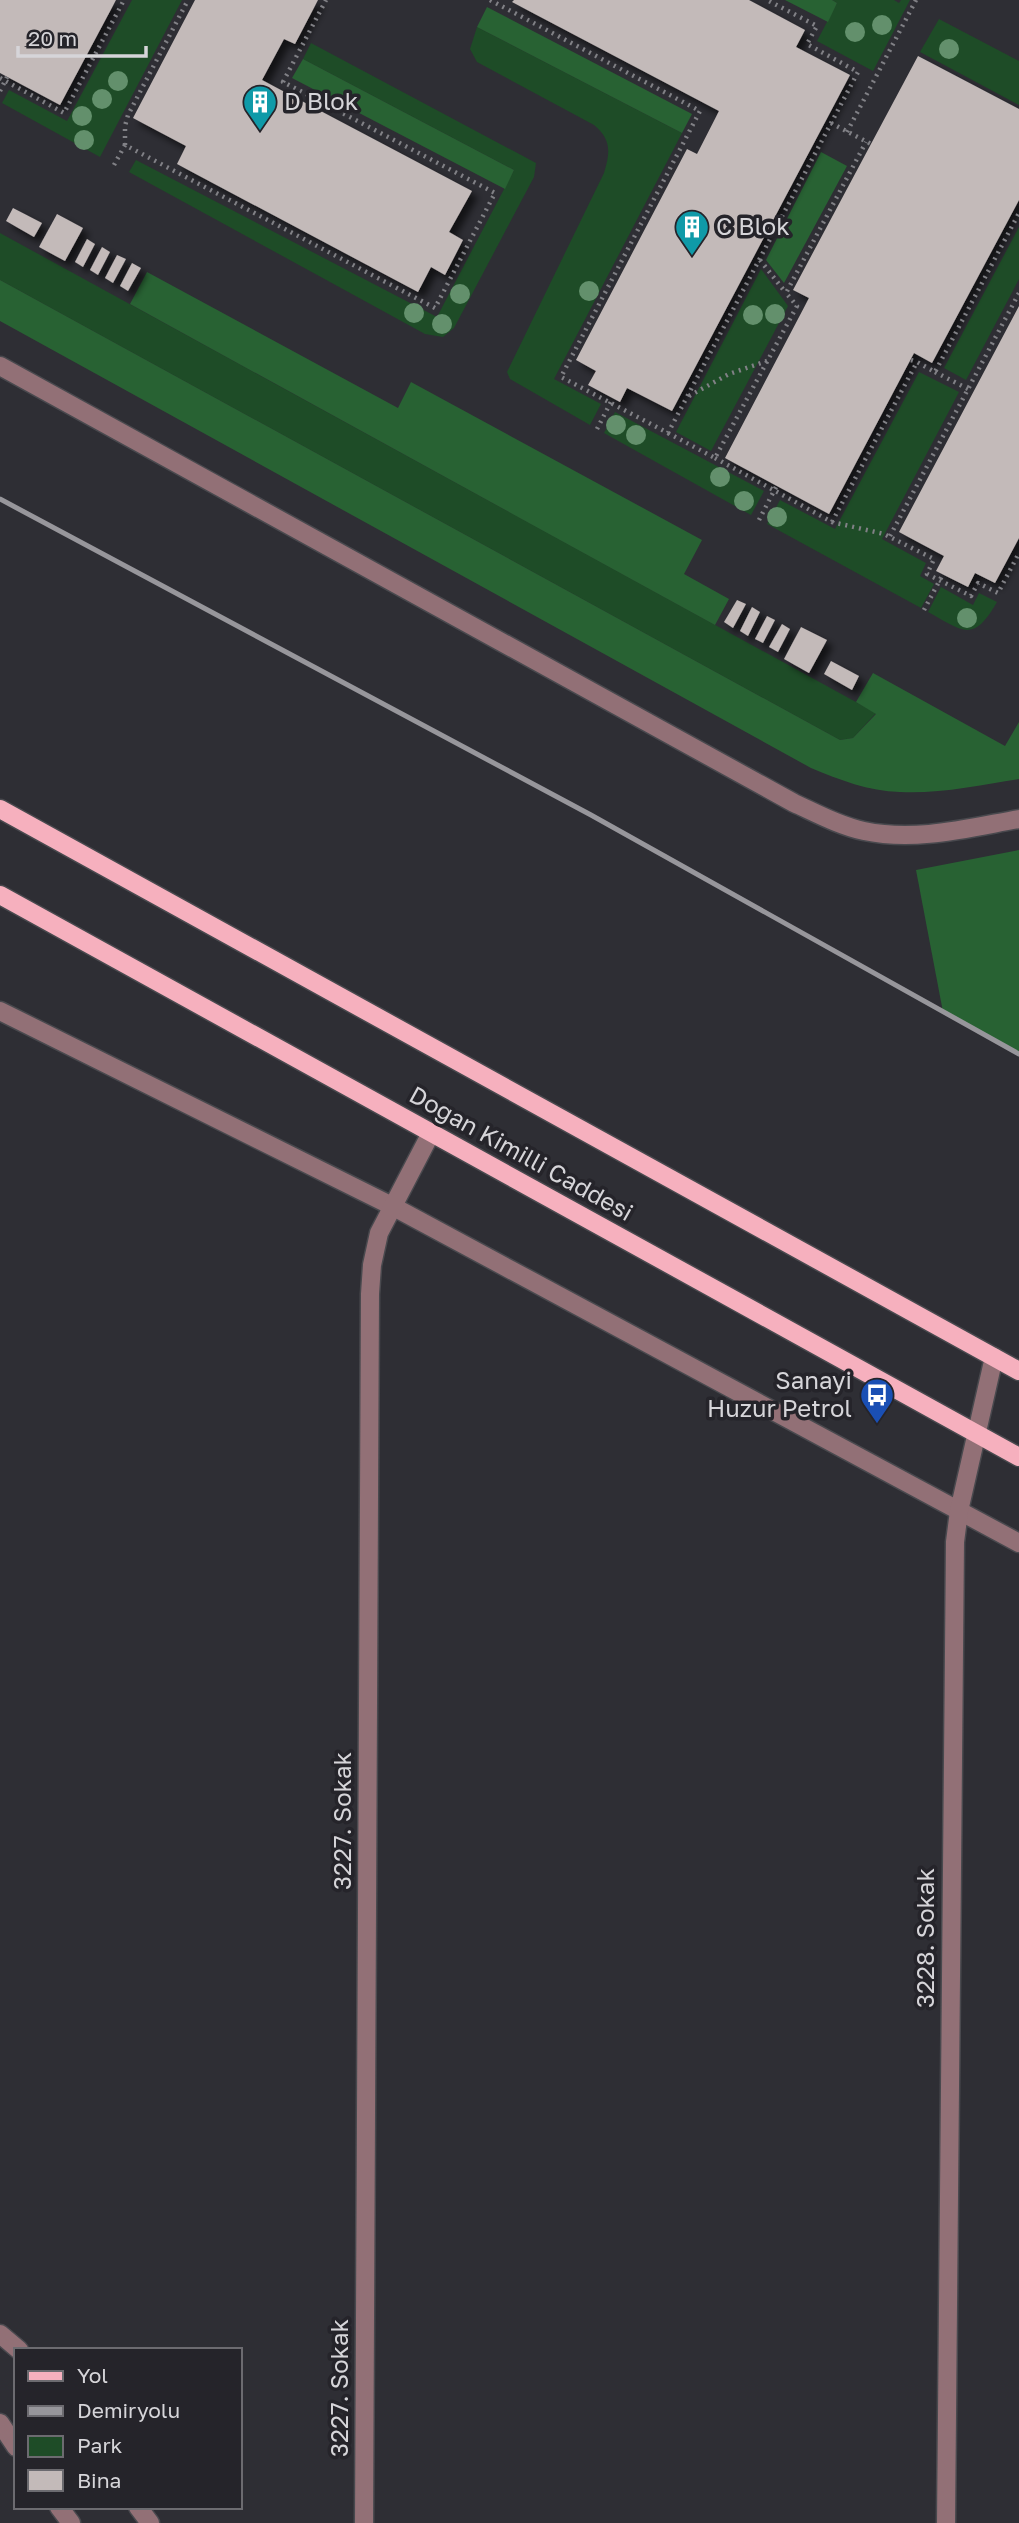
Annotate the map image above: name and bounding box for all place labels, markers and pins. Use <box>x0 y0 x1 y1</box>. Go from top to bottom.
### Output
building icon: D Blok <box>241 83 279 132</box>
place label: D Blok <box>284 86 358 115</box>
building icon: C Blok <box>673 208 711 257</box>
place label: C Blok <box>716 211 790 240</box>
place label: Sanayi Huzur Petrol <box>707 1365 852 1422</box>
bus stop icon: Sanayi Huzur Petrol <box>858 1376 896 1425</box>

